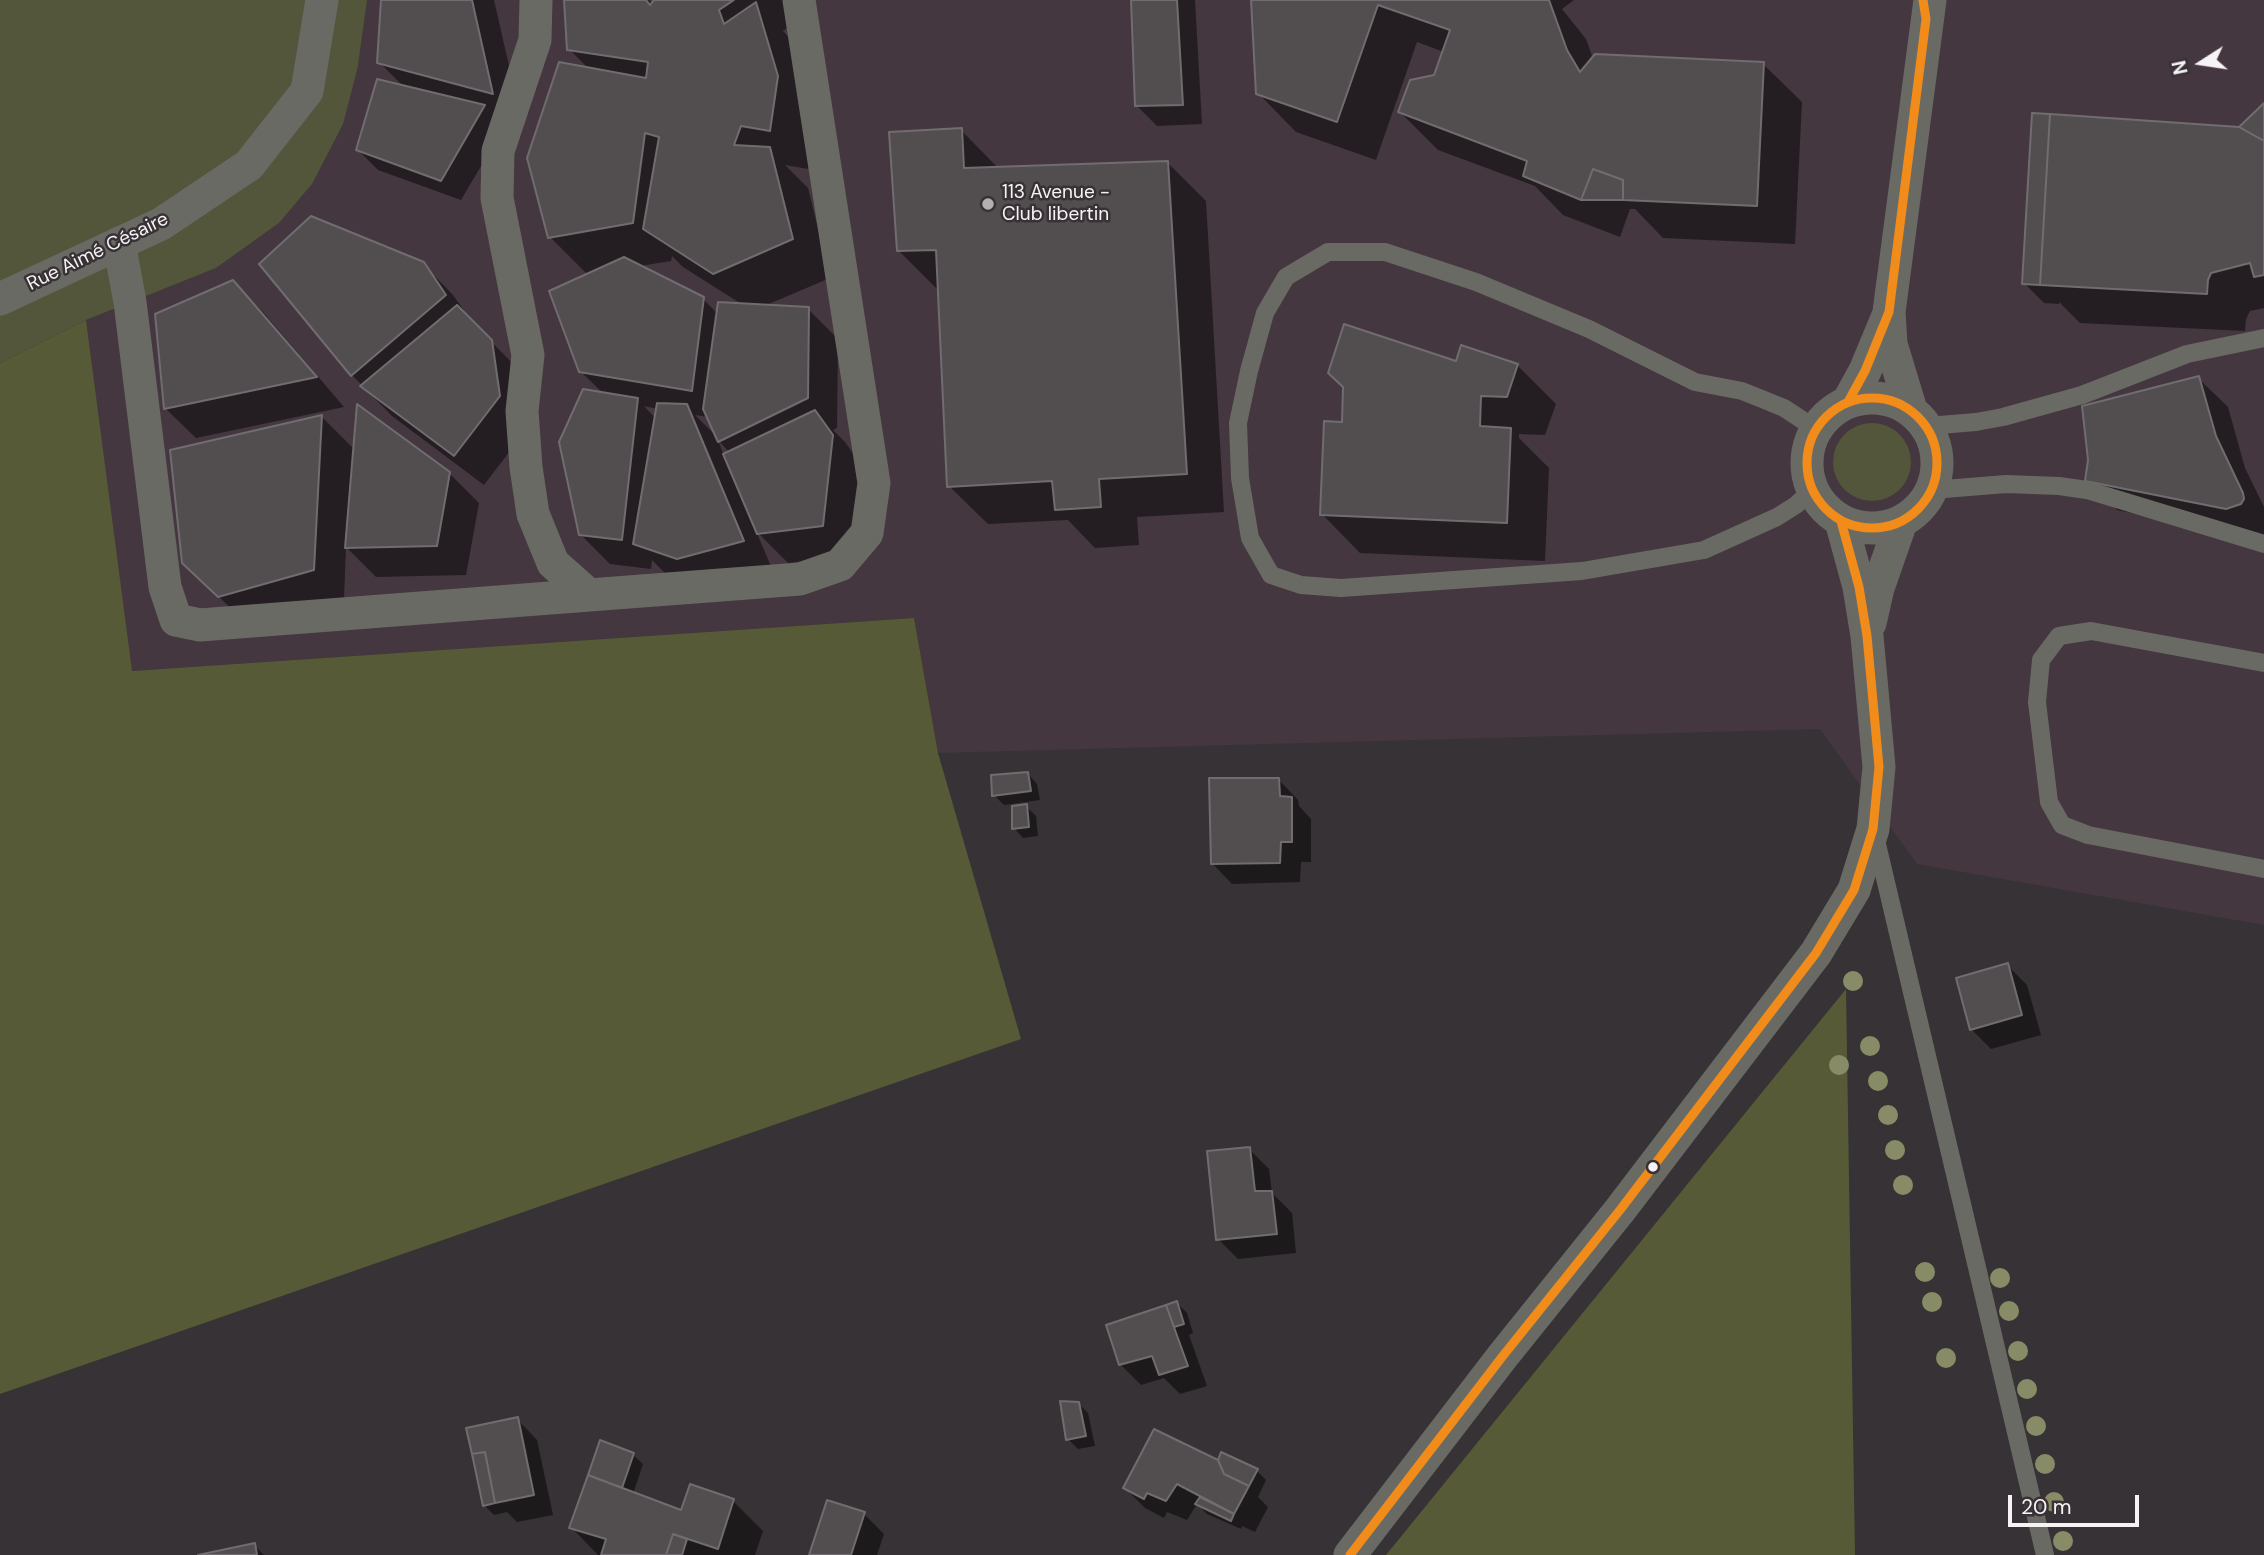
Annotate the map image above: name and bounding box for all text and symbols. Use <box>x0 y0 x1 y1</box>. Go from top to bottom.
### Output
north arrow <box>2166 28 2236 98</box>
text: N <box>2166 58 2194 77</box>
place label: 113 Avenue - Club libertin <box>1002 182 1110 226</box>
marker: 113 Avenue - Club libertin <box>980 196 996 212</box>
street label: Rue Aimé Césaire <box>24 208 172 296</box>
unlabelled marker <box>1646 1160 1660 1174</box>
scale bar <box>2012 1482 2143 1526</box>
text: 20 m <box>2021 1493 2072 1521</box>

